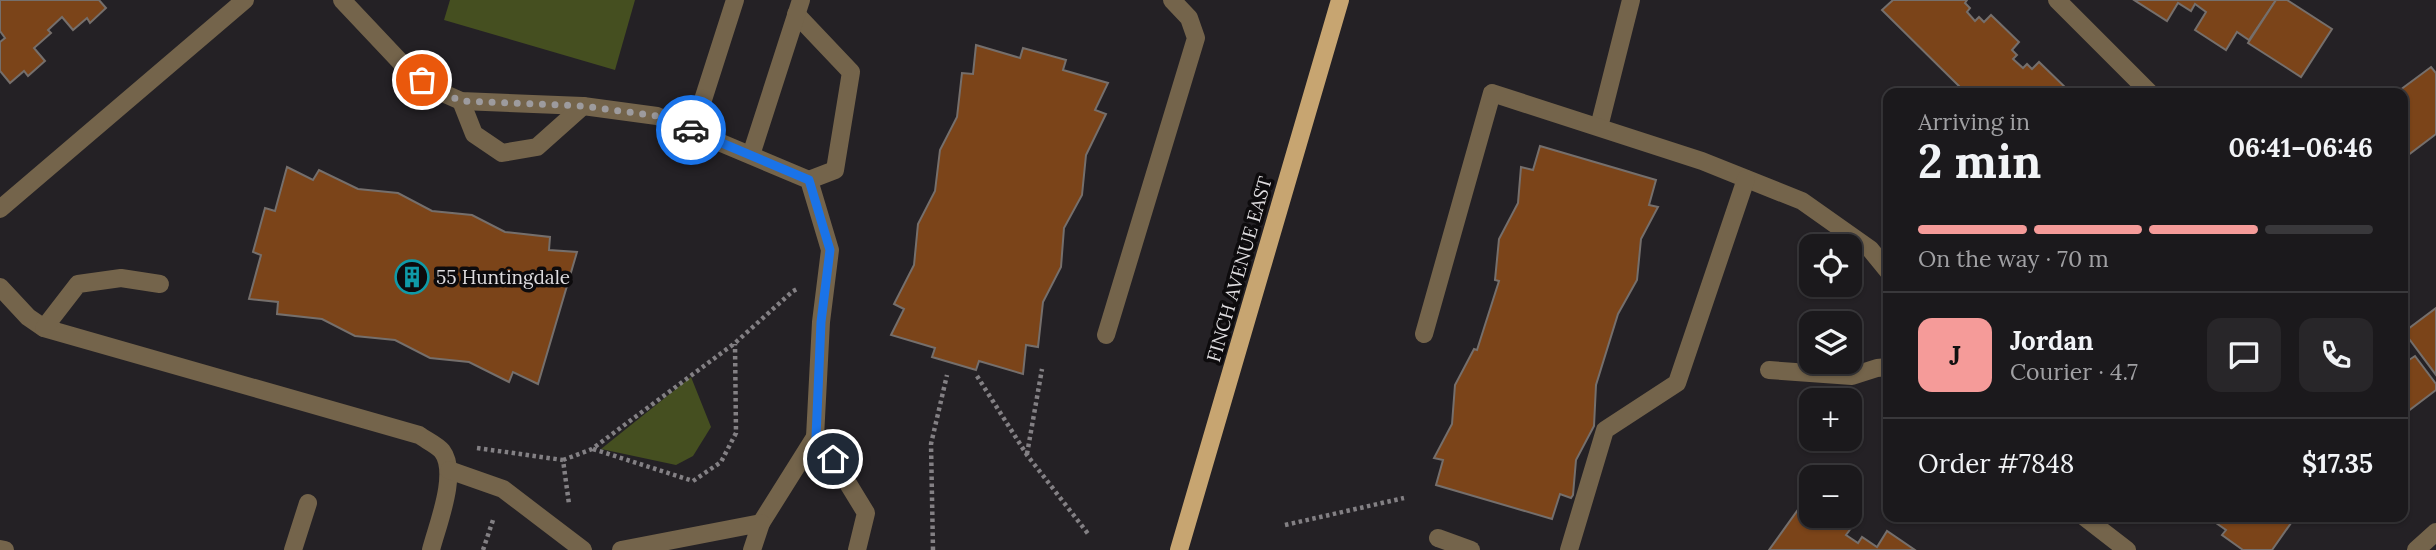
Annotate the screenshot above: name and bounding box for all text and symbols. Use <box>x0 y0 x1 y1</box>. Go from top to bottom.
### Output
pin <box>392 50 452 110</box>
icon: bag <box>403 61 441 99</box>
courier <box>656 95 726 165</box>
text: Arriving in <box>1918 107 2030 136</box>
icon: car <box>672 111 710 149</box>
text: 06:41–06:46 <box>2228 131 2373 164</box>
text: 2 min <box>1918 132 2041 191</box>
street label: FINCH AVENUE EAST <box>1201 173 1277 365</box>
map controls <box>1799 234 1862 528</box>
button: locate <box>1799 234 1862 297</box>
text: On the way · 70 m <box>1918 244 2109 273</box>
building icon: 55 Huntingdale <box>393 258 431 296</box>
place label: 55 Huntingdale <box>436 265 570 289</box>
button: layers <box>1799 311 1862 374</box>
button: chat <box>2207 318 2281 392</box>
button: phone <box>2299 318 2373 392</box>
text: Jordan <box>2010 324 2094 357</box>
text: J <box>1949 339 1961 372</box>
text: Courier · 4.7 <box>2010 357 2138 386</box>
button: + <box>1799 388 1862 451</box>
pin <box>803 429 863 489</box>
icon: home <box>814 440 852 478</box>
text: Order #7848 <box>1918 447 2074 480</box>
text: $17.35 <box>2302 447 2373 480</box>
button: − <box>1799 465 1862 528</box>

